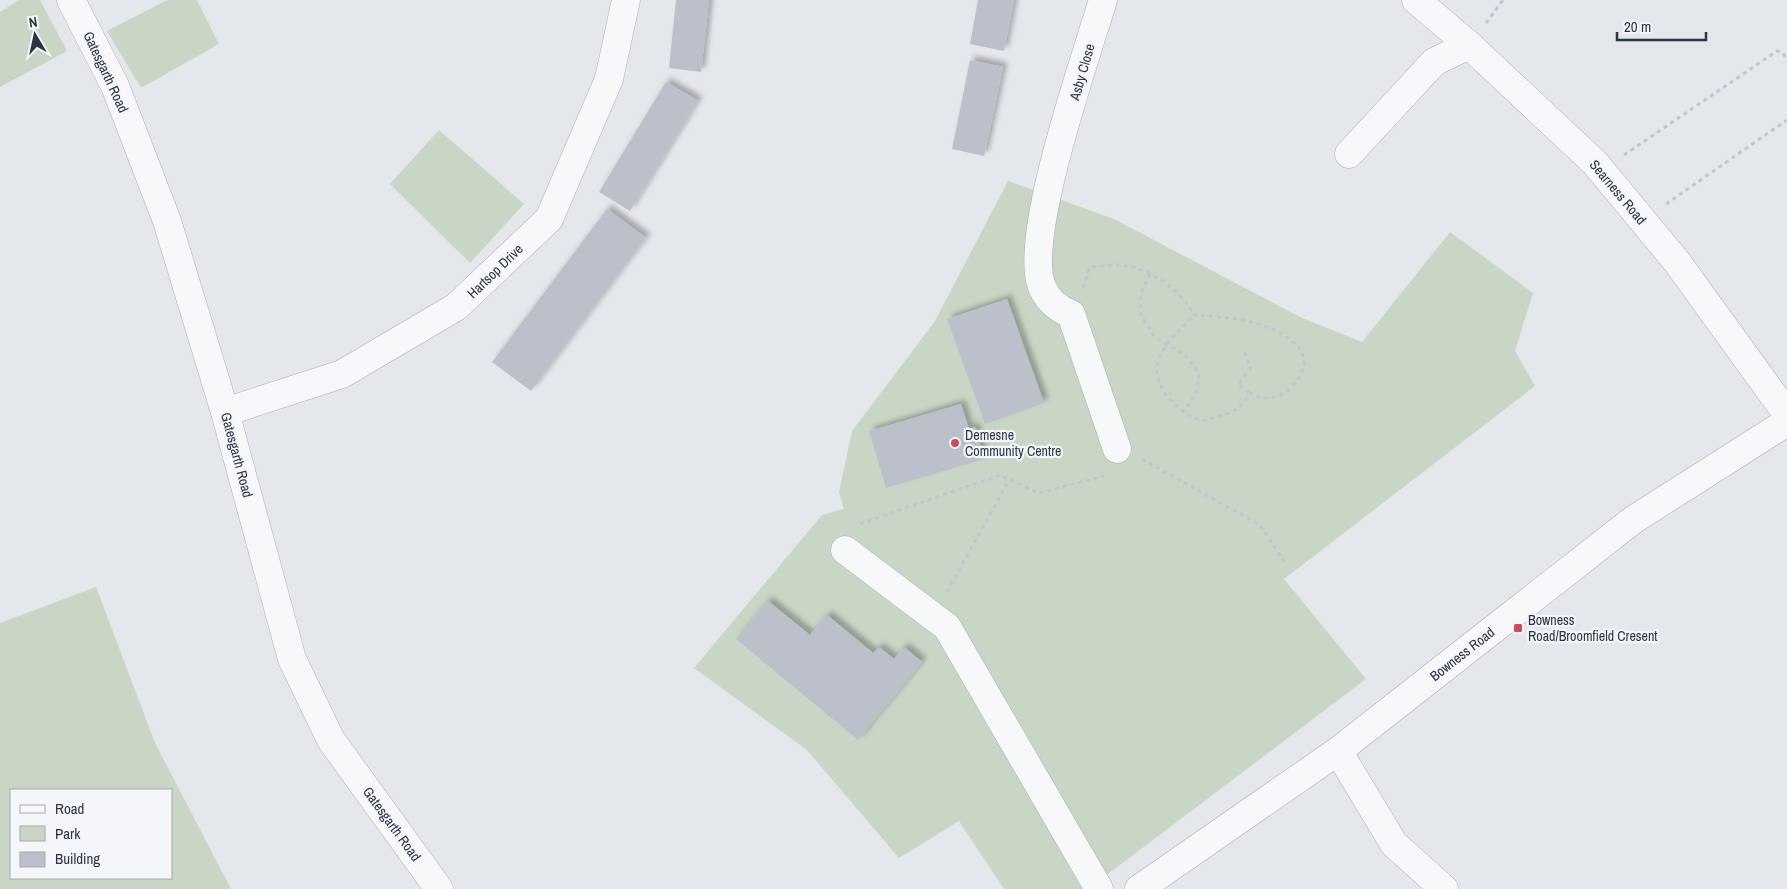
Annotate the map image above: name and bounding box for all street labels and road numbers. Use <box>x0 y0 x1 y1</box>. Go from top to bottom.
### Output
street label: Gatesgarth Road <box>79 29 133 115</box>
street label: Asby Close <box>1065 42 1099 103</box>
street label: Searness Road <box>1586 156 1650 228</box>
street label: Hartsop Drive <box>463 240 527 302</box>
street label: Gatesgarth Road <box>217 410 257 500</box>
street label: Bowness Road <box>1426 623 1498 685</box>
street label: Gatesgarth Road <box>359 783 425 865</box>

